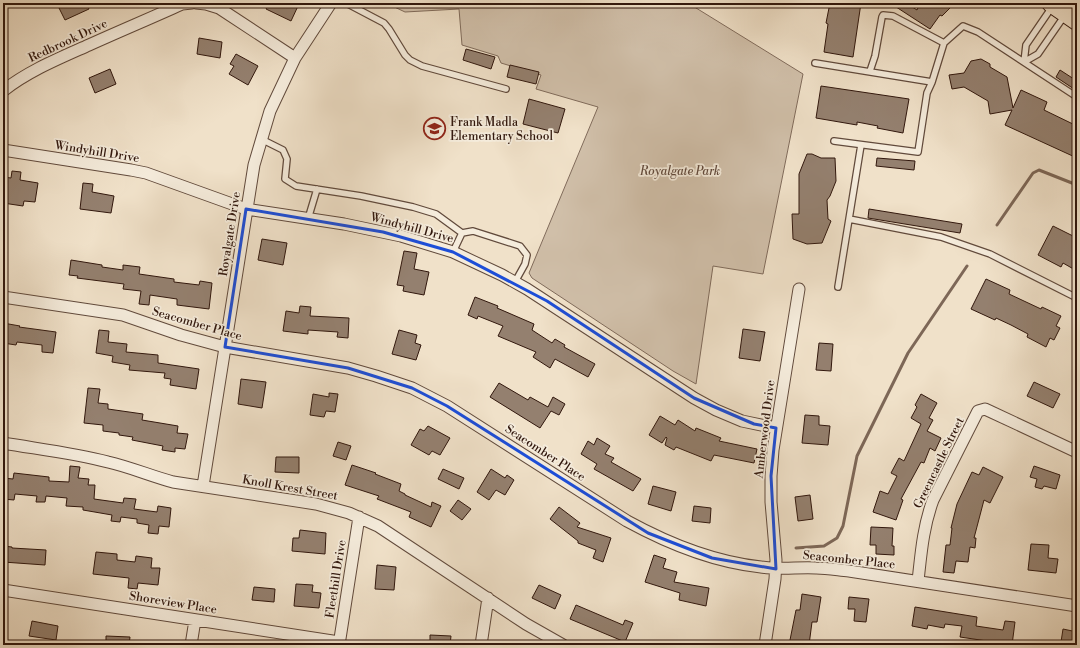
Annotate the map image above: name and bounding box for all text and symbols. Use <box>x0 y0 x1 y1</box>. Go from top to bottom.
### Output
street label: Redbrook Drive <box>26 16 110 66</box>
place label: Frank Madla Elementary School <box>450 115 554 144</box>
school or university icon: Frank Madla Elementary School <box>421 116 447 142</box>
street label: Windyhill Drive <box>53 138 140 166</box>
park label: Royalgate Park <box>639 164 720 179</box>
street label: Royalgate Drive <box>216 191 244 277</box>
street label: Windyhill Drive <box>368 209 455 246</box>
street label: Seacomber Place <box>150 304 244 344</box>
street label: Amberwood Drive <box>751 379 778 480</box>
street label: Greencastle Street <box>910 414 968 511</box>
street label: Seacomber Place <box>502 421 588 485</box>
street label: Knoll Krest Street <box>241 472 340 504</box>
street label: Fleethill Drive <box>322 539 350 619</box>
street label: Seacomber Place <box>802 548 896 572</box>
street label: Shoreview Place <box>128 589 218 617</box>

